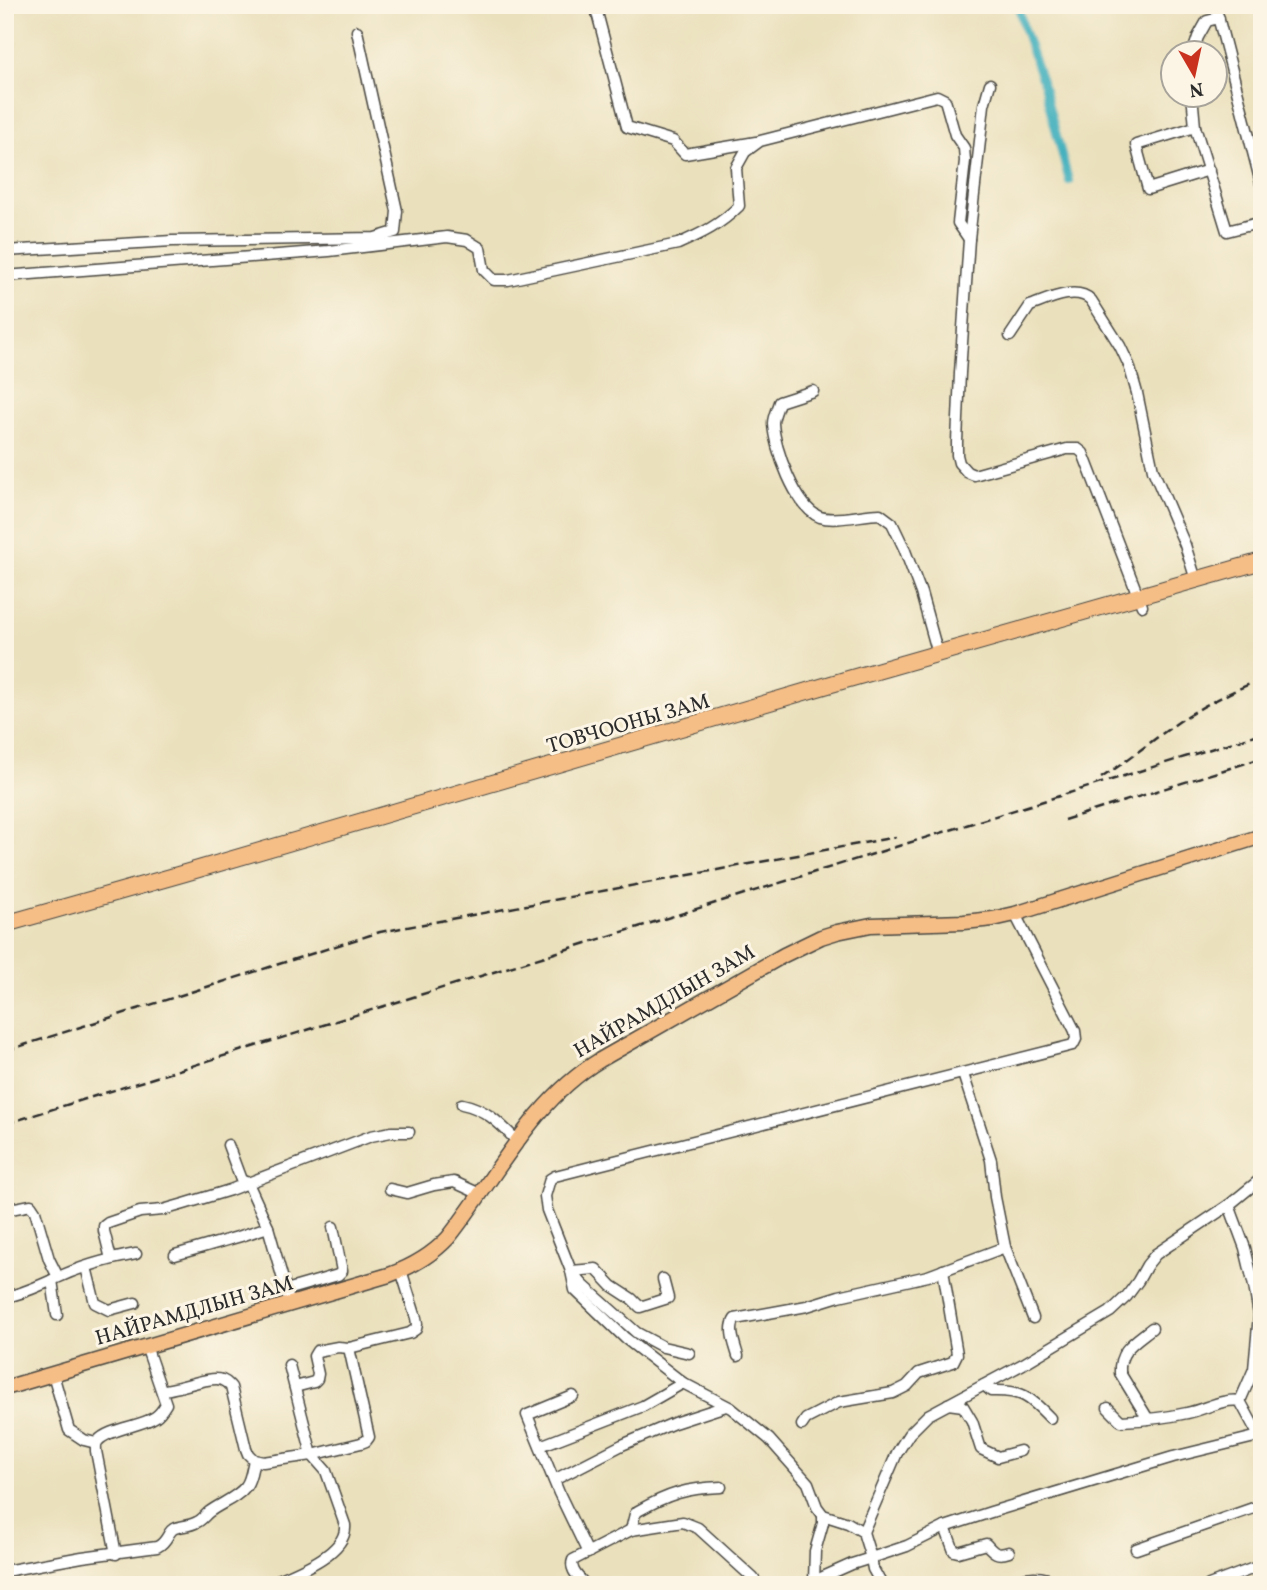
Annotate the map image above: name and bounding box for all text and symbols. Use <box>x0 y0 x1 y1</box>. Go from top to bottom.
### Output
north arrow <box>1158 38 1228 108</box>
text: N <box>1187 75 1205 103</box>
street label: ТОВЧООНЫ ЗАМ <box>544 687 713 762</box>
street label: НАЙРАМДЛЫН ЗАМ <box>569 939 761 1066</box>
street label: НАЙРАМДЛЫН ЗАМ <box>92 1269 297 1354</box>

